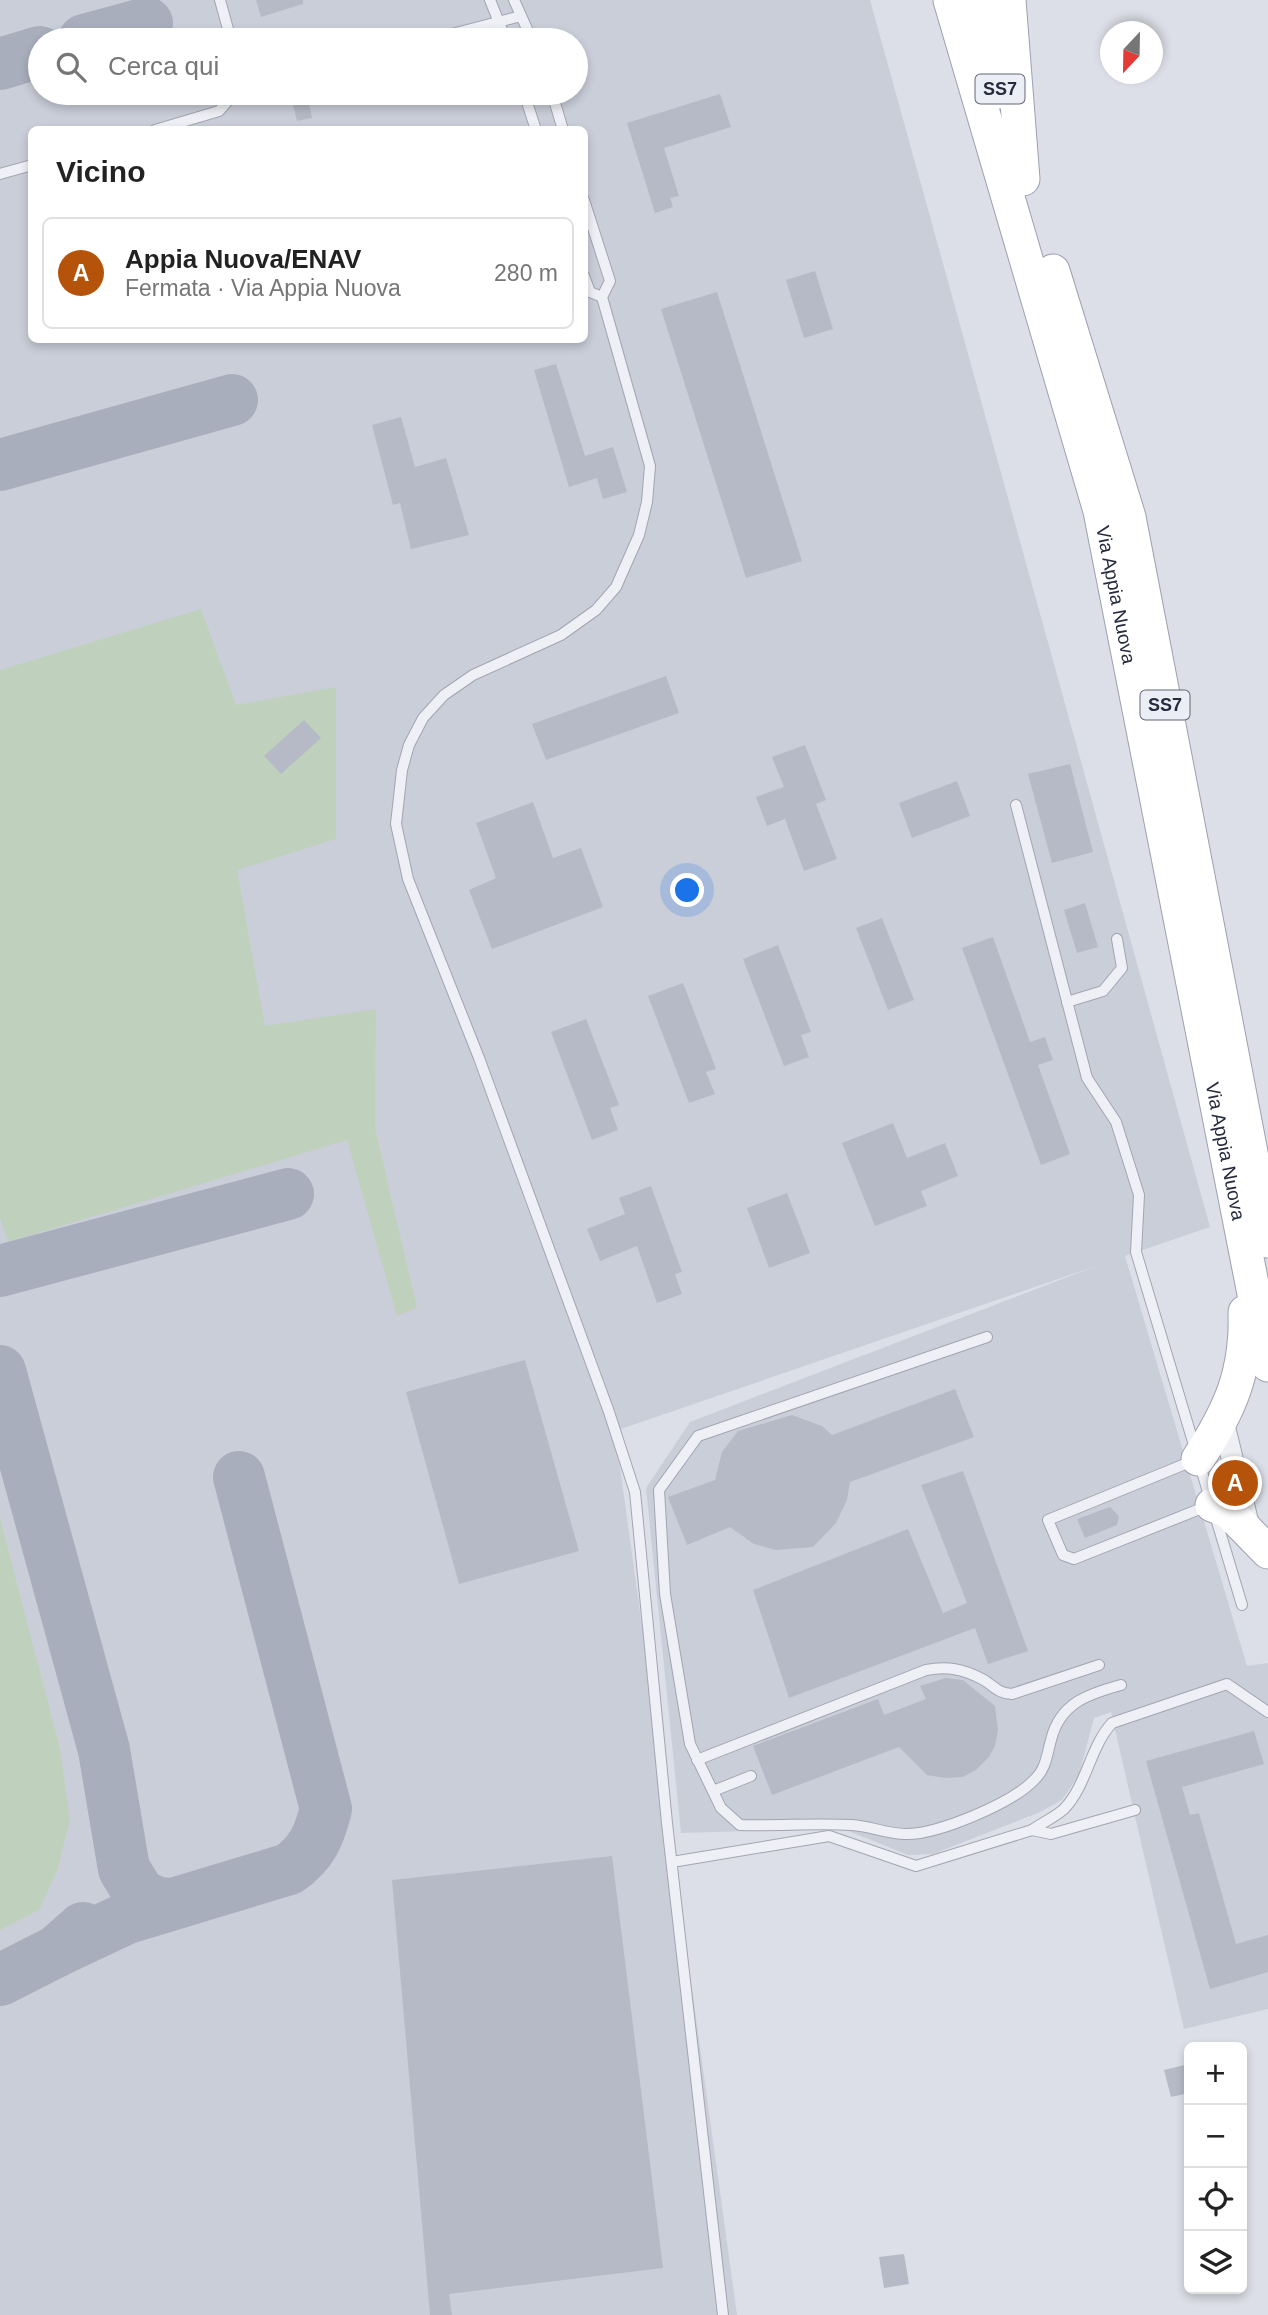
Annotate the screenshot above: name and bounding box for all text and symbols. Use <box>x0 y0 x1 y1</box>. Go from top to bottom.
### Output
north arrow <box>1100 21 1163 84</box>
search box <box>28 28 588 105</box>
icon: search <box>52 48 90 86</box>
text: Cerca qui <box>108 51 219 81</box>
road number: SS7 <box>976 74 1024 104</box>
text: Vicino <box>56 155 145 188</box>
text: Appia Nuova/ENAV <box>125 244 361 274</box>
text: A <box>73 260 89 286</box>
text: 280 m <box>494 260 558 286</box>
text: Fermata · Via Appia Nuova <box>125 275 401 301</box>
street label: Via Appia Nuova <box>1093 524 1140 666</box>
road number: SS7 <box>1140 690 1190 720</box>
your location <box>670 873 704 907</box>
street label: Via Appia Nuova <box>1202 1080 1250 1222</box>
pin: A <box>1212 1457 1258 1509</box>
map controls <box>1184 2042 1247 2294</box>
button: + <box>1184 2042 1247 2105</box>
button: − <box>1184 2105 1247 2168</box>
button: locate <box>1184 2168 1247 2231</box>
button: layers <box>1184 2231 1247 2294</box>

